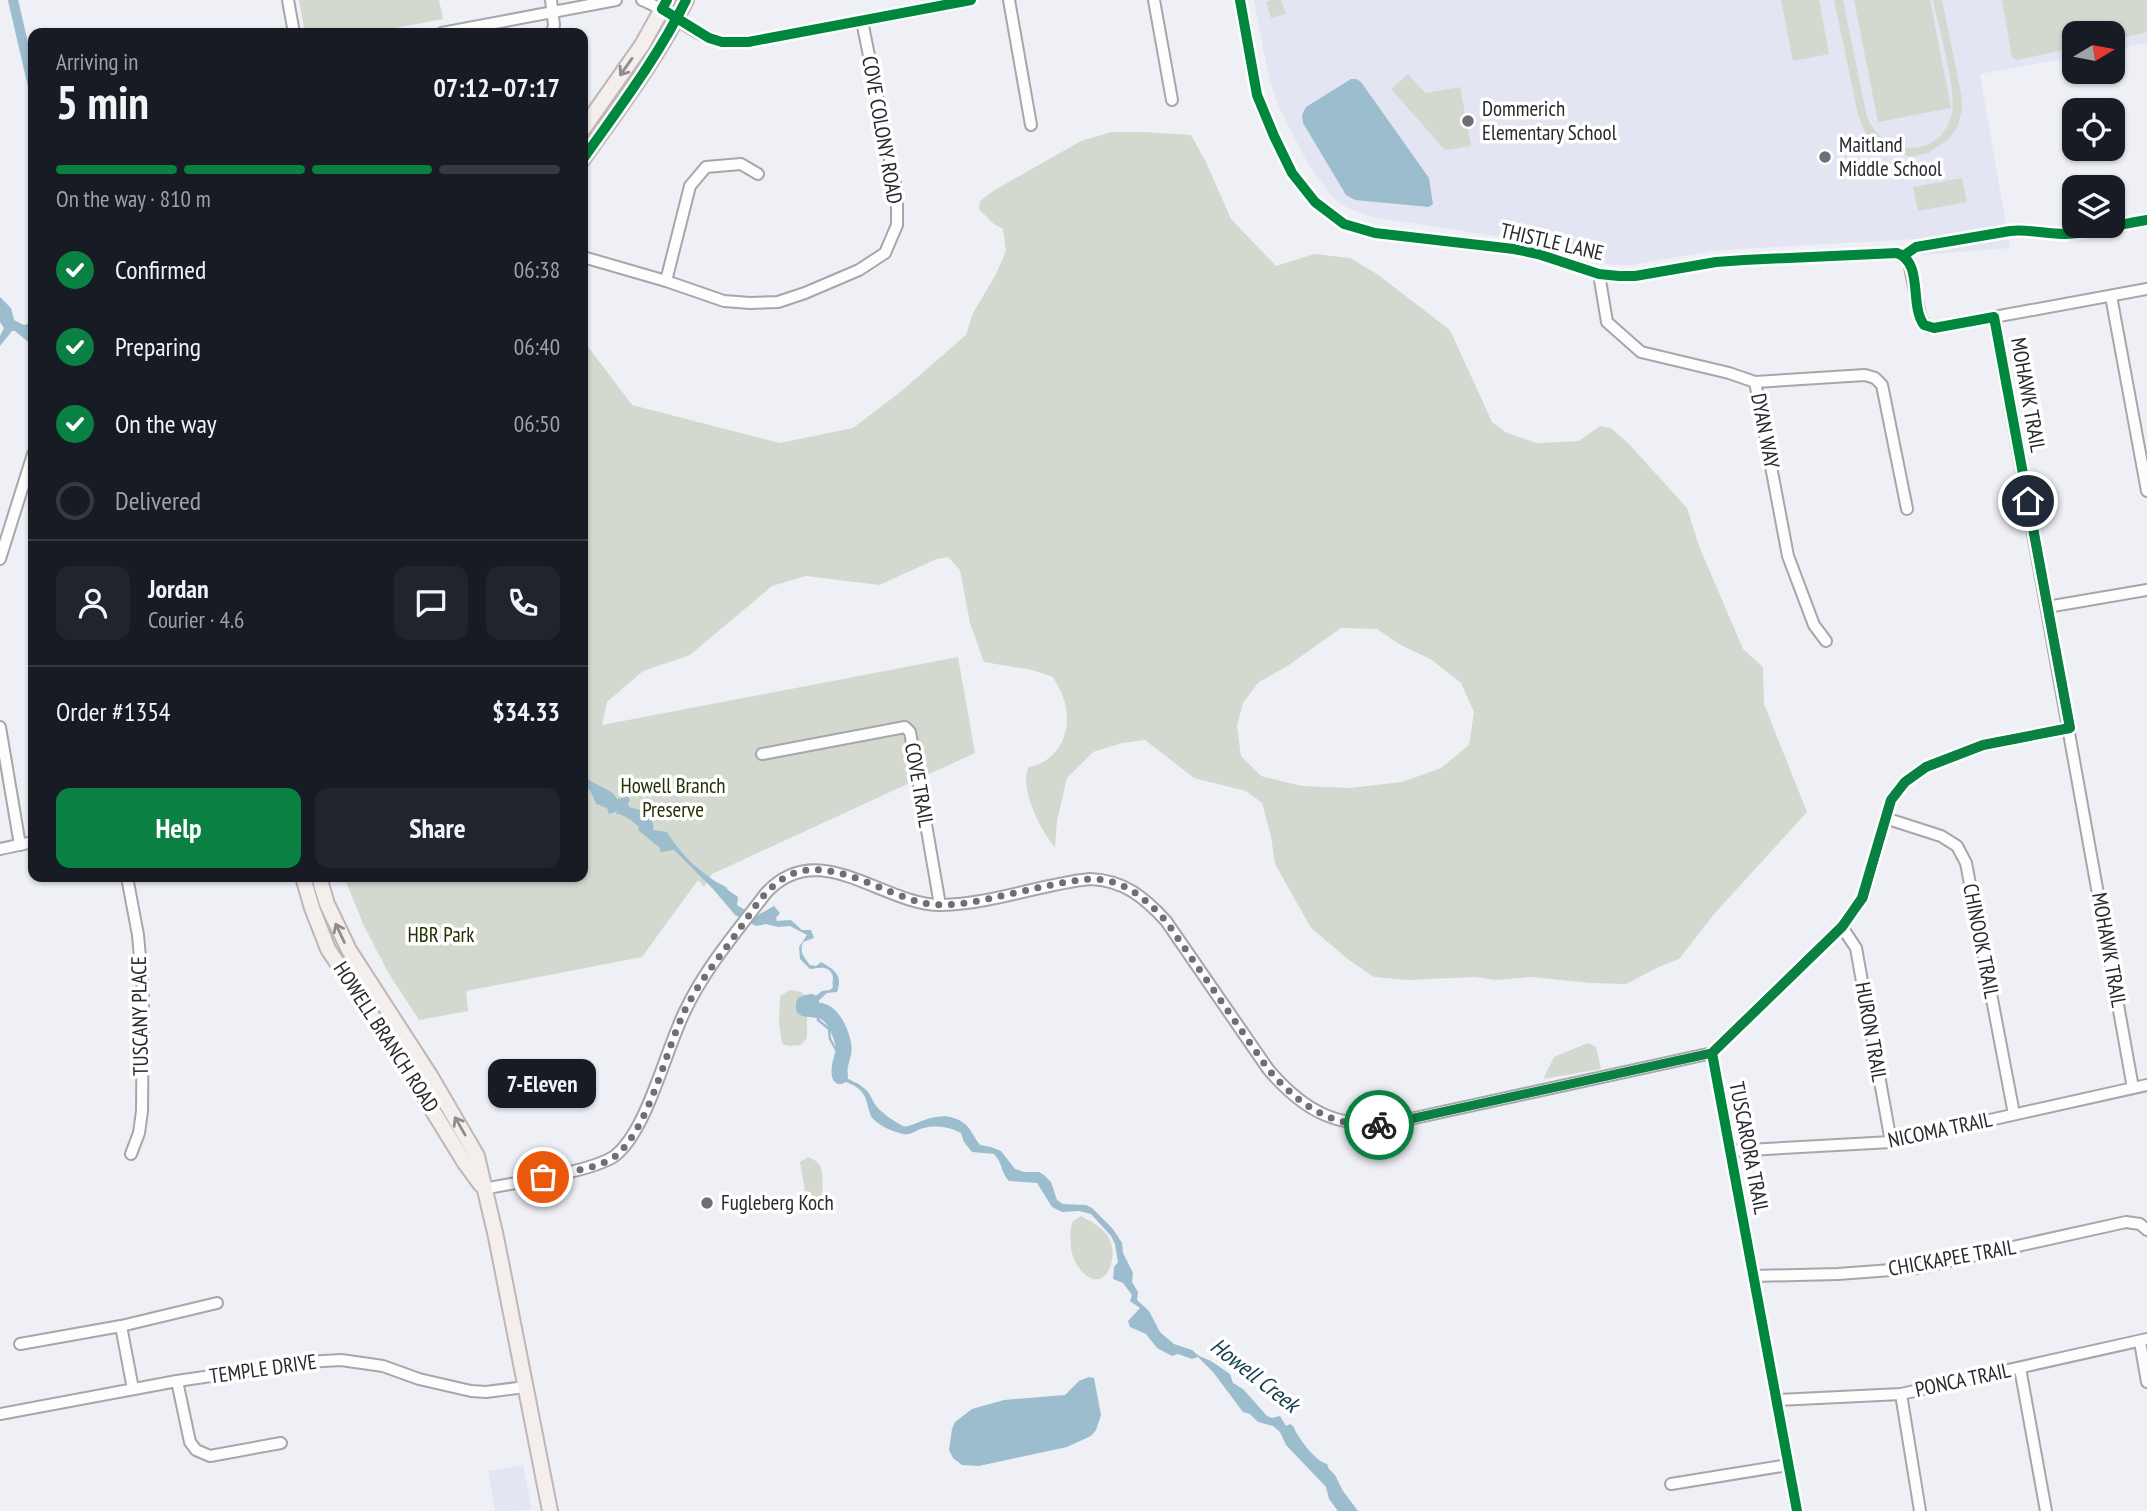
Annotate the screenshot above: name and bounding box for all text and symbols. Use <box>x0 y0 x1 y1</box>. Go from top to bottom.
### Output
north arrow <box>2062 21 2124 84</box>
map controls <box>2062 21 2125 238</box>
text: Arriving in <box>56 47 138 76</box>
street label: COVE COLONY ROAD <box>856 54 909 206</box>
one-way arrow <box>619 57 633 76</box>
text: 07:12–07:17 <box>433 71 560 104</box>
text: 5 min <box>56 72 149 132</box>
place label: Dommerich Elementary School <box>1482 95 1617 146</box>
button: locate <box>2062 98 2125 161</box>
marker: Dommerich Elementary School <box>1460 113 1476 129</box>
place label: Maitland Middle School <box>1839 131 1942 182</box>
marker: Maitland Middle School <box>1817 149 1833 165</box>
button: layers <box>2062 175 2125 238</box>
text: On the way · 810 m <box>56 184 211 213</box>
street label: THISTLE LANE <box>1498 217 1606 266</box>
icon: check <box>56 251 94 289</box>
text: Confirmed <box>115 253 206 286</box>
text: 06:38 <box>514 255 560 284</box>
icon: check <box>56 328 94 366</box>
text: Preparing <box>115 330 201 363</box>
text: 06:40 <box>514 332 560 361</box>
street label: MOHAWK TRAIL <box>2005 335 2052 455</box>
street label: DYAN WAY <box>1745 391 1786 471</box>
icon: check <box>56 405 94 443</box>
text: On the way <box>115 407 217 440</box>
text: 06:50 <box>514 409 560 438</box>
pin <box>1998 471 2058 531</box>
icon: home <box>2009 482 2047 520</box>
text: Delivered <box>115 484 201 517</box>
button: person <box>56 566 130 640</box>
button: chat <box>394 566 468 640</box>
button: phone <box>486 566 560 640</box>
text: Jordan <box>148 572 209 605</box>
text: Courier · 4.6 <box>148 605 244 634</box>
text: Order #1354 <box>56 695 171 728</box>
text: $34.33 <box>492 695 560 728</box>
street label: COVE TRAIL <box>899 741 940 830</box>
park label: Howell Branch Preserve <box>620 772 726 823</box>
button: Help <box>56 788 301 868</box>
button: Share <box>315 788 560 868</box>
street label: CHINOOK TRAIL <box>1957 881 2006 1001</box>
street label: MOHAWK TRAIL <box>2086 890 2133 1010</box>
park label: HBR Park <box>408 921 474 948</box>
one-way arrow <box>333 923 347 944</box>
street label: TUSCANY PLACE <box>125 956 154 1076</box>
street label: HOWELL BRANCH ROAD <box>328 956 445 1117</box>
street label: HURON TRAIL <box>1849 980 1894 1084</box>
callout: 7-Eleven <box>489 1058 597 1107</box>
text: 7-Eleven <box>507 1069 577 1098</box>
street label: TUSCARORA TRAIL <box>1723 1079 1776 1217</box>
courier <box>1344 1090 1414 1160</box>
street label: NICOMA TRAIL <box>1885 1105 1995 1154</box>
icon: bike <box>1360 1106 1398 1144</box>
one-way arrow <box>453 1116 467 1136</box>
pin <box>513 1147 573 1207</box>
icon: bag <box>524 1158 562 1196</box>
place label: Fugleberg Koch <box>721 1189 834 1216</box>
marker: Fugleberg Koch <box>699 1195 715 1211</box>
street label: CHICKAPEE TRAIL <box>1886 1233 2018 1282</box>
water label: Howell Creek <box>1205 1331 1308 1420</box>
street label: TEMPLE DRIVE <box>207 1348 318 1389</box>
street label: PONCA TRAIL <box>1913 1356 2013 1403</box>

